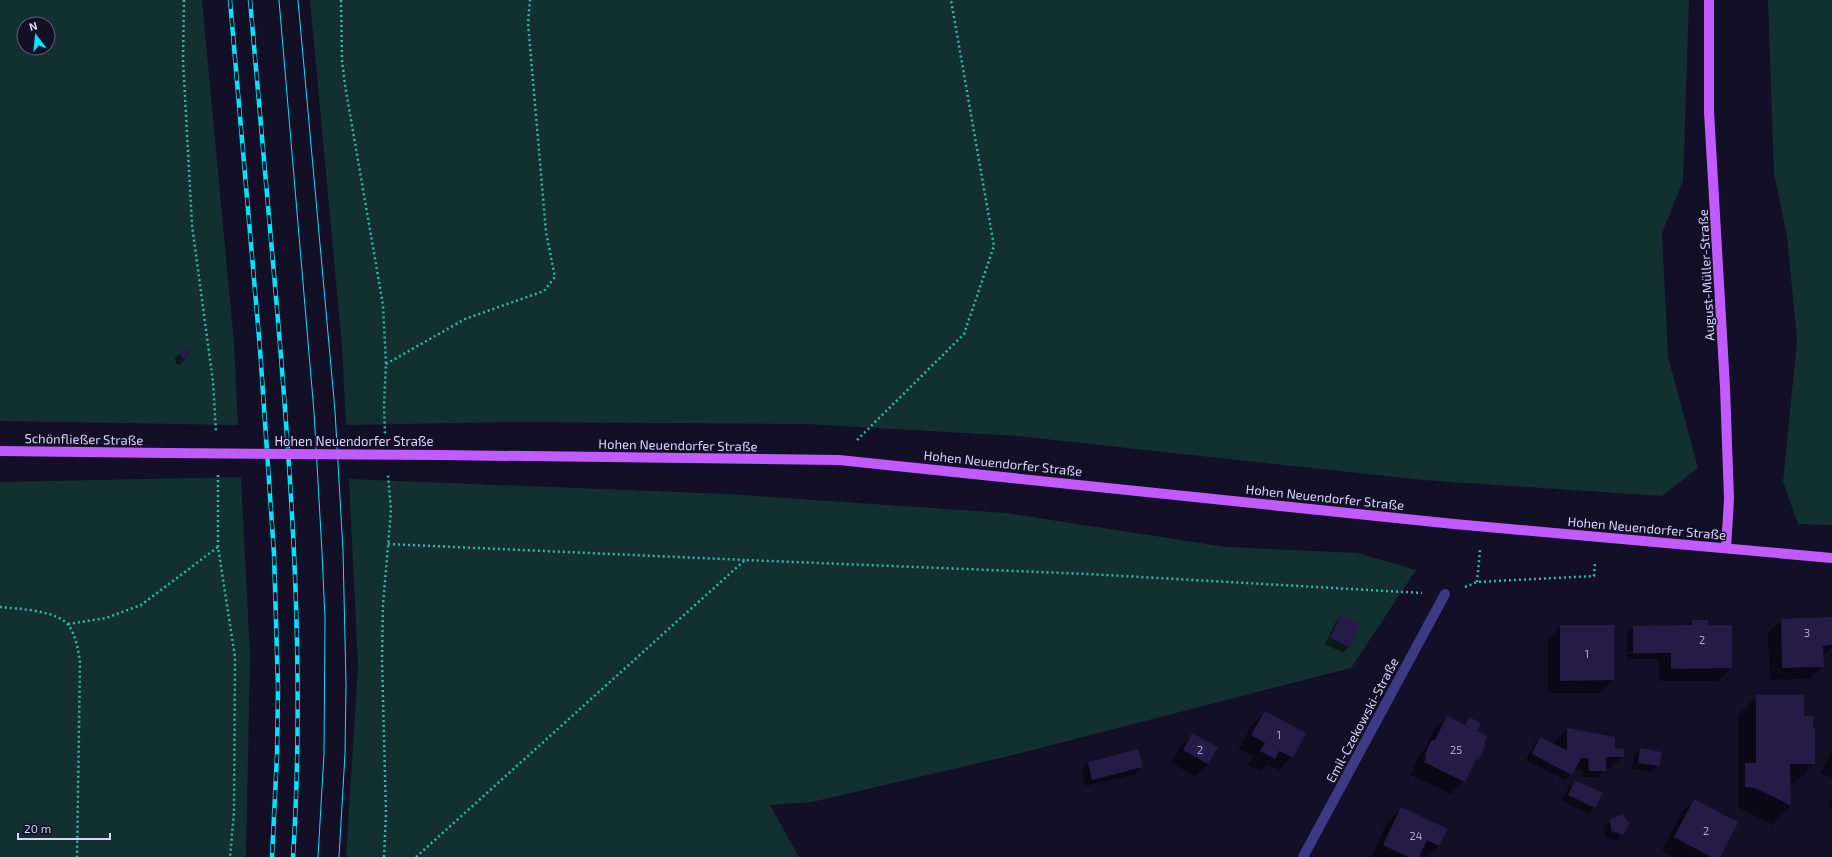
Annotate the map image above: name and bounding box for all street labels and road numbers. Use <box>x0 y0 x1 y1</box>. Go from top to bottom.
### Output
street label: August-Müller-Straße <box>1695 209 1717 341</box>
street label: Schönfließer Straße <box>24 430 144 448</box>
street label: Hohen Neuendorfer Straße <box>274 433 434 449</box>
street label: Hohen Neuendorfer Straße <box>598 436 758 454</box>
street label: Hohen Neuendorfer Straße <box>923 447 1083 479</box>
street label: Hohen Neuendorfer Straße <box>1245 481 1405 513</box>
street label: Hohen Neuendorfer Straße <box>1567 513 1727 543</box>
street label: Emil-Czekowski-Straße <box>1322 655 1402 785</box>

